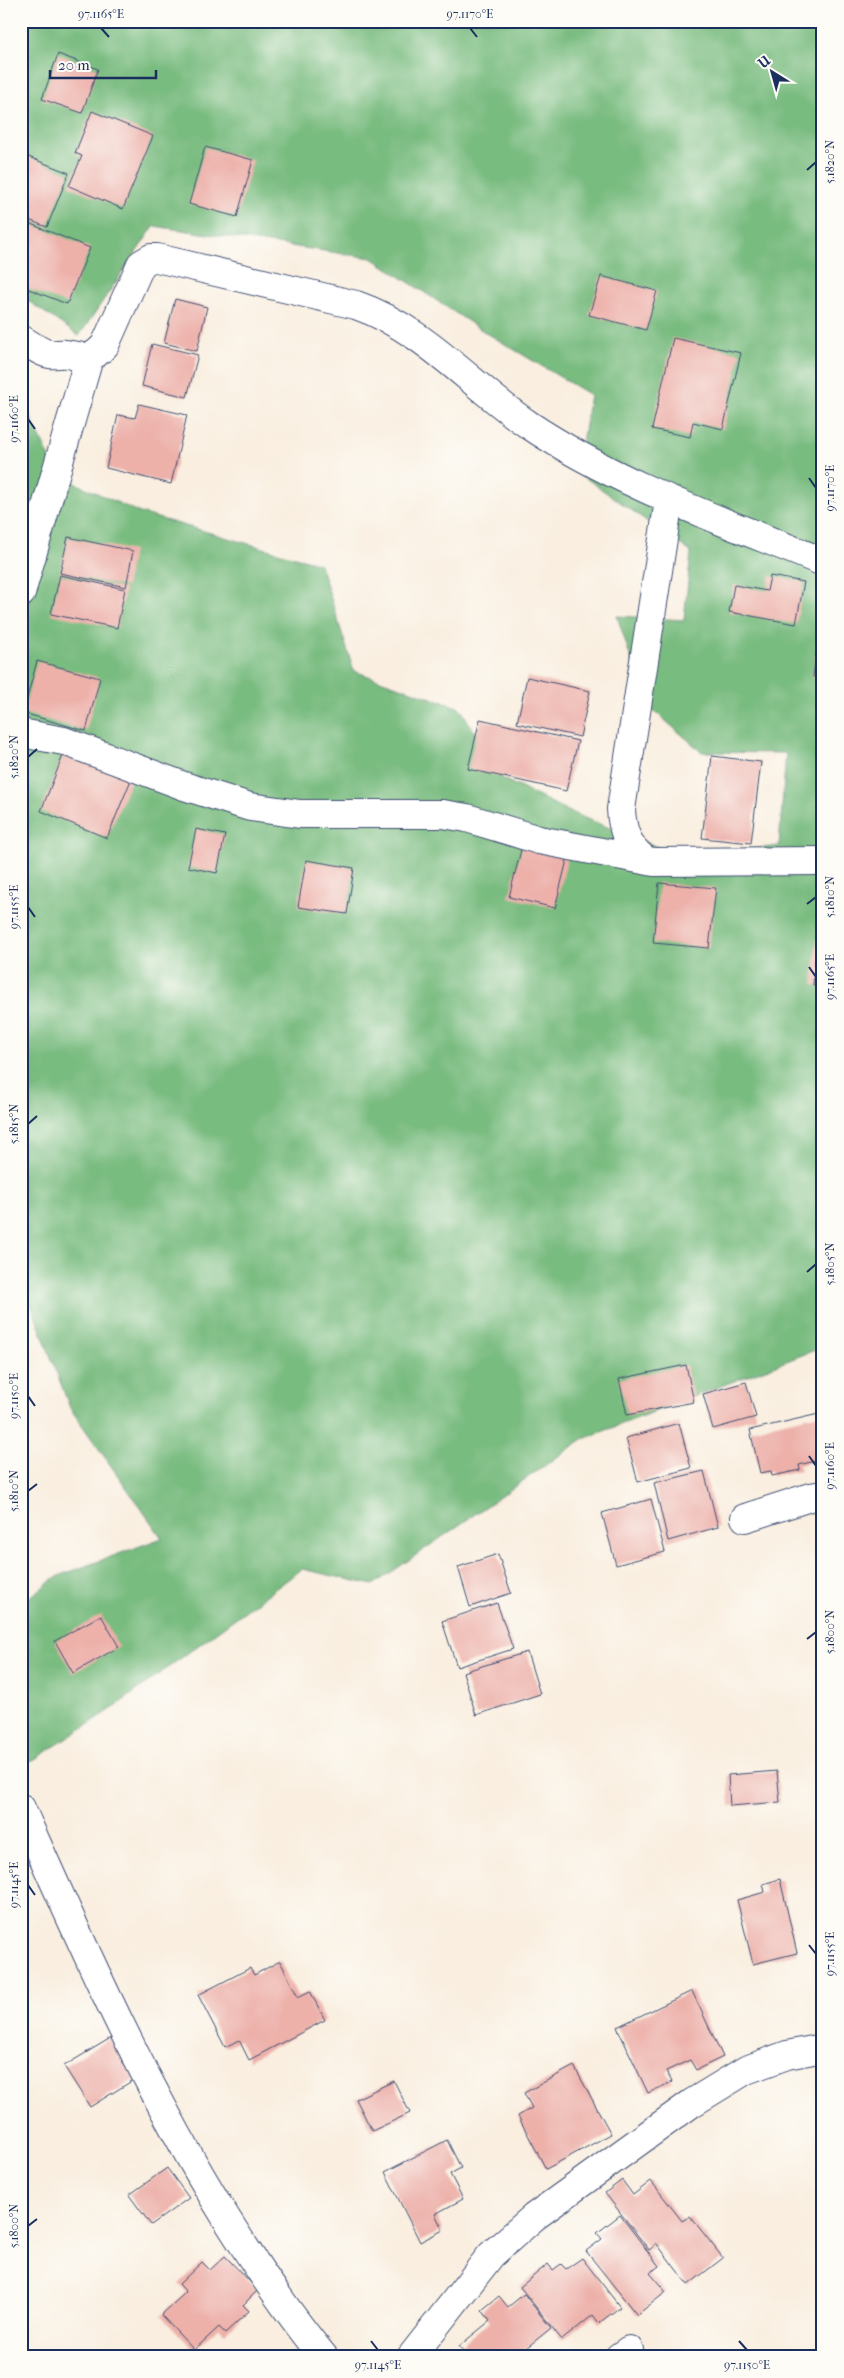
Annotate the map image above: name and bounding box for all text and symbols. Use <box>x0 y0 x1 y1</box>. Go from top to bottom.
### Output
text: 97.1165°E <box>78 7 124 21</box>
text: 97.1170°E <box>447 7 493 21</box>
scale bar <box>50 48 156 80</box>
north arrow <box>746 48 796 98</box>
text: U <box>754 52 774 73</box>
text: 20 m <box>58 56 90 74</box>
text: 5.1820°N <box>823 140 837 184</box>
text: 97.1160°E <box>7 395 21 443</box>
text: 97.1170°E <box>823 465 837 511</box>
text: 5.1820°N <box>7 735 21 779</box>
text: 5.1810°N <box>823 876 837 918</box>
text: 97.1155°E <box>7 885 21 929</box>
text: 97.1165°E <box>823 954 837 1000</box>
text: 5.1815°N <box>7 1104 21 1144</box>
text: 5.1805°N <box>823 1242 837 1286</box>
text: 97.1150°E <box>7 1373 21 1419</box>
text: 97.1160°E <box>823 1442 837 1490</box>
text: 5.1810°N <box>7 1470 21 1512</box>
text: 5.1800°N <box>823 1610 837 1654</box>
text: 97.1145°E <box>7 1862 21 1908</box>
text: 97.1155°E <box>823 1932 837 1976</box>
text: 5.1800°N <box>7 2204 21 2248</box>
text: 97.1145°E <box>355 2358 401 2372</box>
text: 97.1150°E <box>724 2358 770 2372</box>

